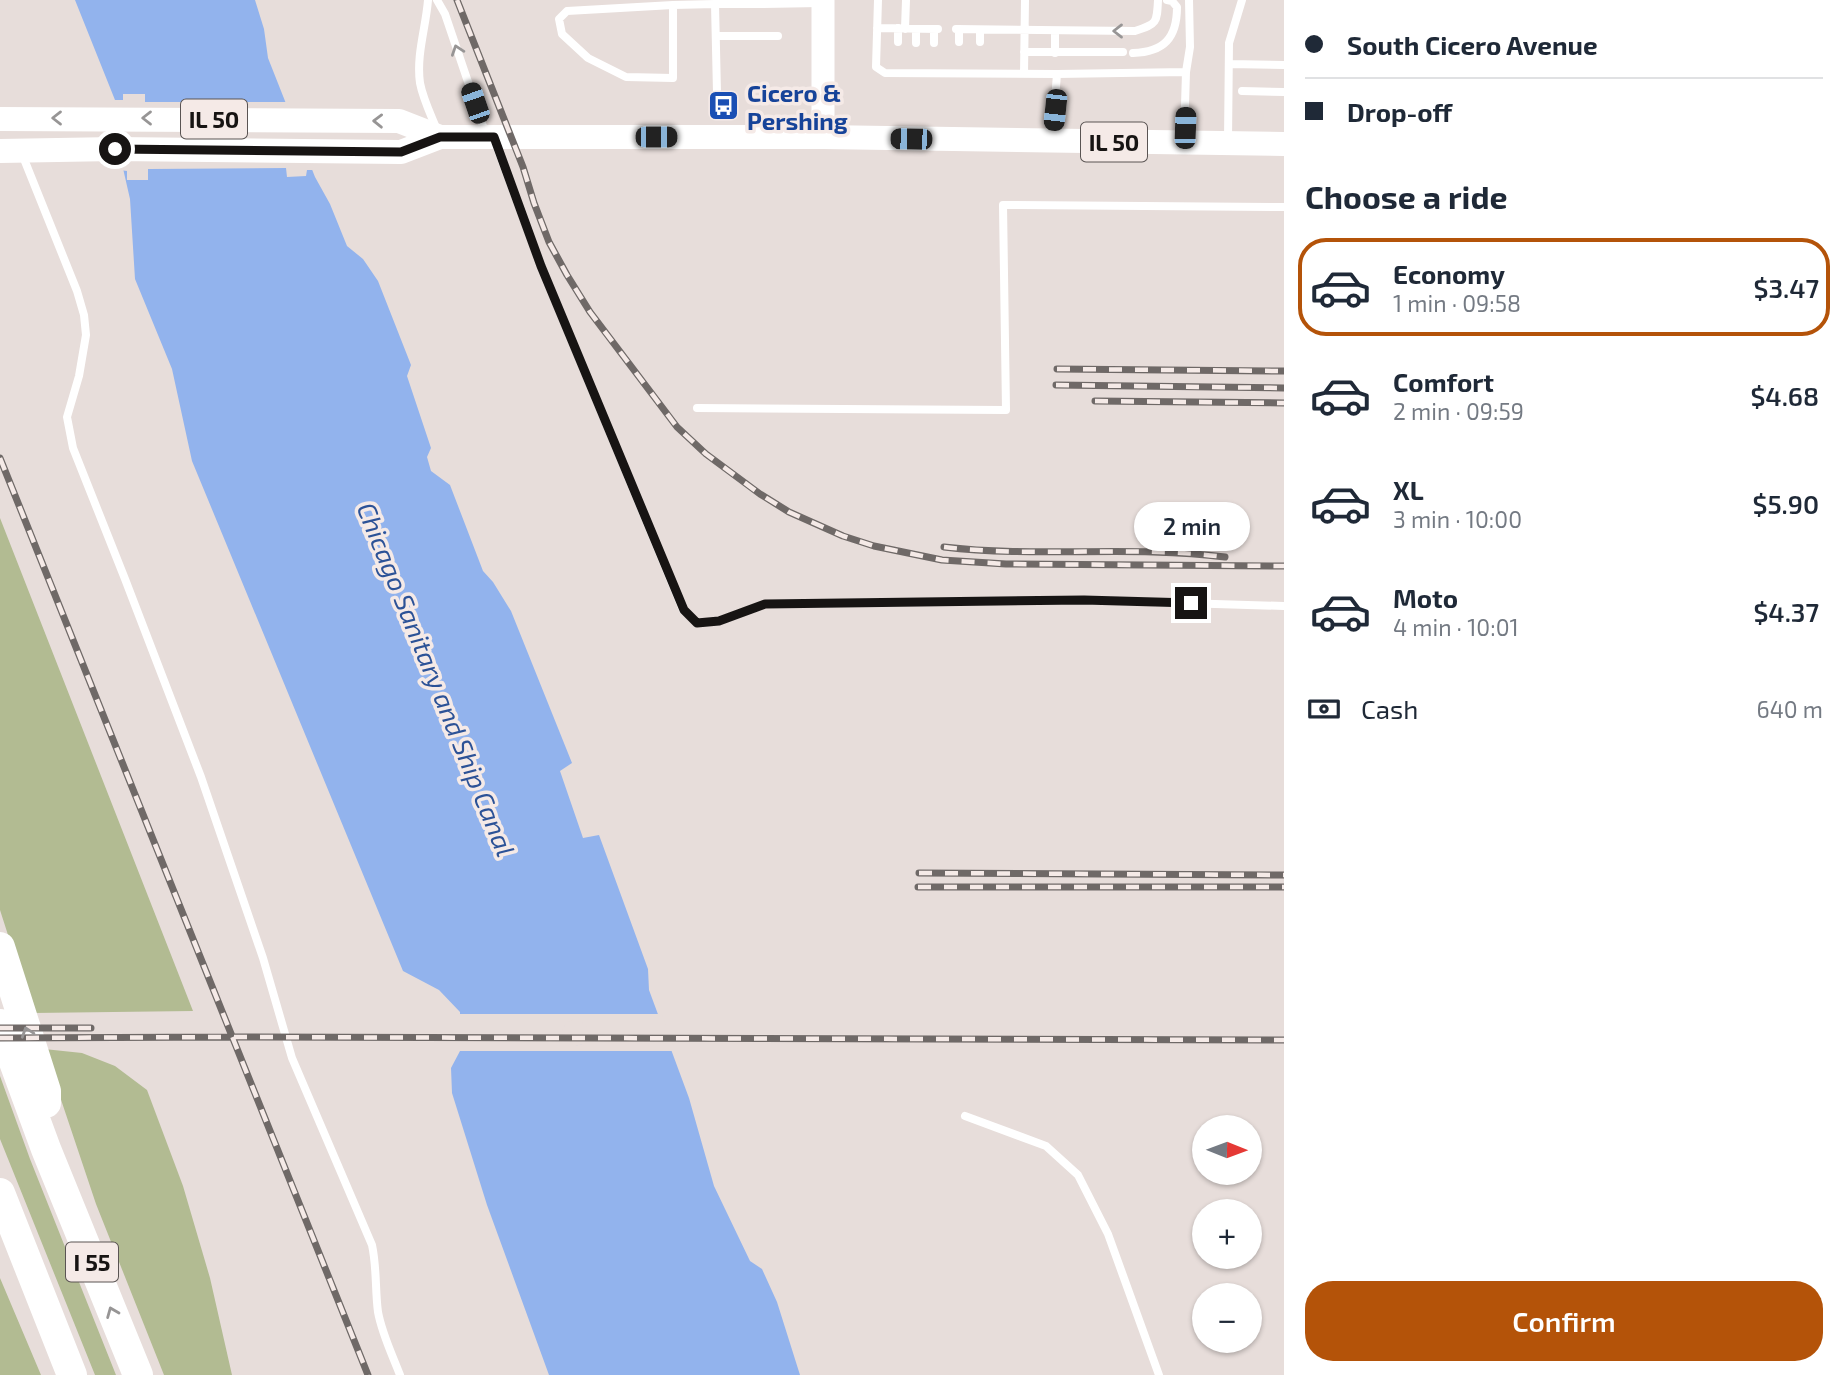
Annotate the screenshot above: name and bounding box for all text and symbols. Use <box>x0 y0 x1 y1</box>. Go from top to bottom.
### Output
one-way arrow <box>1112 23 1123 39</box>
text: South Cicero Avenue <box>1347 29 1598 60</box>
one-way arrow <box>451 44 465 56</box>
place label: Cicero & Pershing <box>747 78 848 135</box>
car <box>459 80 492 126</box>
car <box>1043 88 1068 132</box>
bus stop icon: Cicero & Pershing <box>707 89 741 123</box>
text: Drop-off <box>1347 96 1452 127</box>
road number: IL 50 <box>181 100 247 138</box>
car <box>1174 107 1197 149</box>
one-way arrow <box>52 110 62 126</box>
one-way arrow <box>142 110 152 126</box>
one-way arrow <box>373 113 383 129</box>
road number: IL 50 <box>1081 122 1147 162</box>
car <box>636 127 678 148</box>
car <box>890 128 933 150</box>
route start <box>99 133 131 165</box>
text: Choose a ride <box>1305 177 1508 215</box>
icon: car <box>1309 256 1372 319</box>
text: Economy <box>1393 258 1505 289</box>
text: $3.47 <box>1754 272 1819 303</box>
text: 1 min · 09:58 <box>1393 289 1521 317</box>
icon: car <box>1309 364 1372 427</box>
text: Comfort <box>1393 366 1494 397</box>
text: $4.68 <box>1750 380 1819 411</box>
text: 2 min · 09:59 <box>1393 397 1524 425</box>
icon: car <box>1309 472 1372 535</box>
text: XL <box>1393 474 1424 505</box>
text: $5.90 <box>1753 488 1819 519</box>
water label: Chicago Sanitary and Ship Canal <box>351 498 522 861</box>
callout: 2 min <box>1133 502 1249 550</box>
text: 3 min · 10:00 <box>1393 505 1522 533</box>
text: 2 min <box>1163 512 1221 540</box>
icon: car <box>1309 580 1372 643</box>
text: Moto <box>1393 582 1458 613</box>
route end <box>1175 587 1207 619</box>
text: $4.37 <box>1753 596 1819 627</box>
text: 4 min · 10:01 <box>1393 613 1519 641</box>
icon: cash <box>1305 690 1343 728</box>
text: Cash <box>1361 693 1418 724</box>
text: 640 m <box>1757 695 1823 723</box>
one-way arrow <box>21 1026 35 1038</box>
north arrow <box>1192 1115 1262 1185</box>
map controls <box>1192 1115 1262 1353</box>
button: + <box>1192 1199 1262 1269</box>
road number: I 55 <box>66 1242 118 1282</box>
button: Confirm <box>1305 1281 1823 1361</box>
button: − <box>1192 1283 1262 1353</box>
one-way arrow <box>106 1306 120 1319</box>

